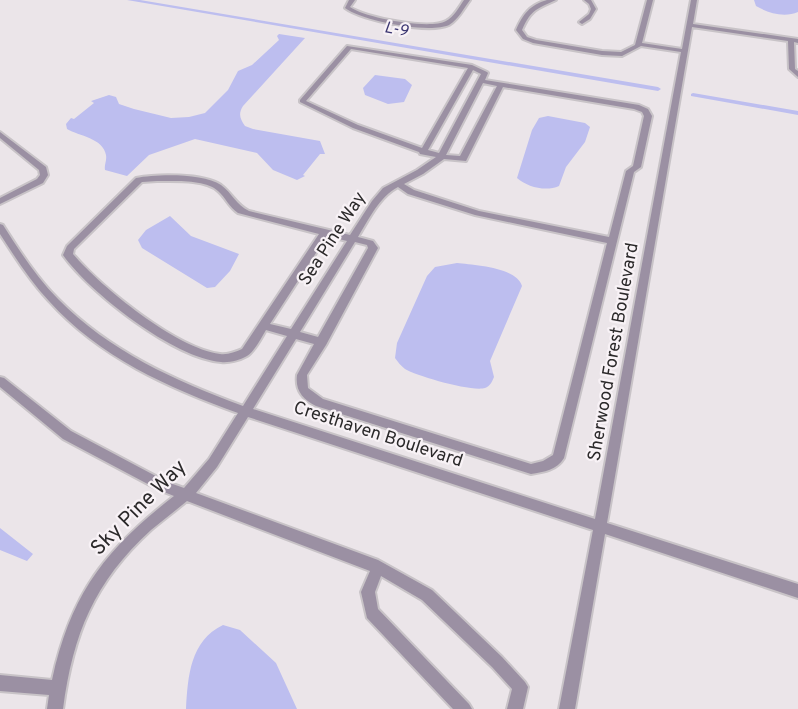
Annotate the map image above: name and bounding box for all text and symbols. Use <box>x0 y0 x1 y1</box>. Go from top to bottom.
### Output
water label: L-9 <box>383 18 410 42</box>
street label: Sea Pine Way <box>294 188 372 290</box>
street label: Sherwood Forest Boulevard <box>583 241 645 463</box>
street label: Cresthaven Boulevard <box>290 397 466 473</box>
street label: Sky Pine Way <box>85 454 193 562</box>

